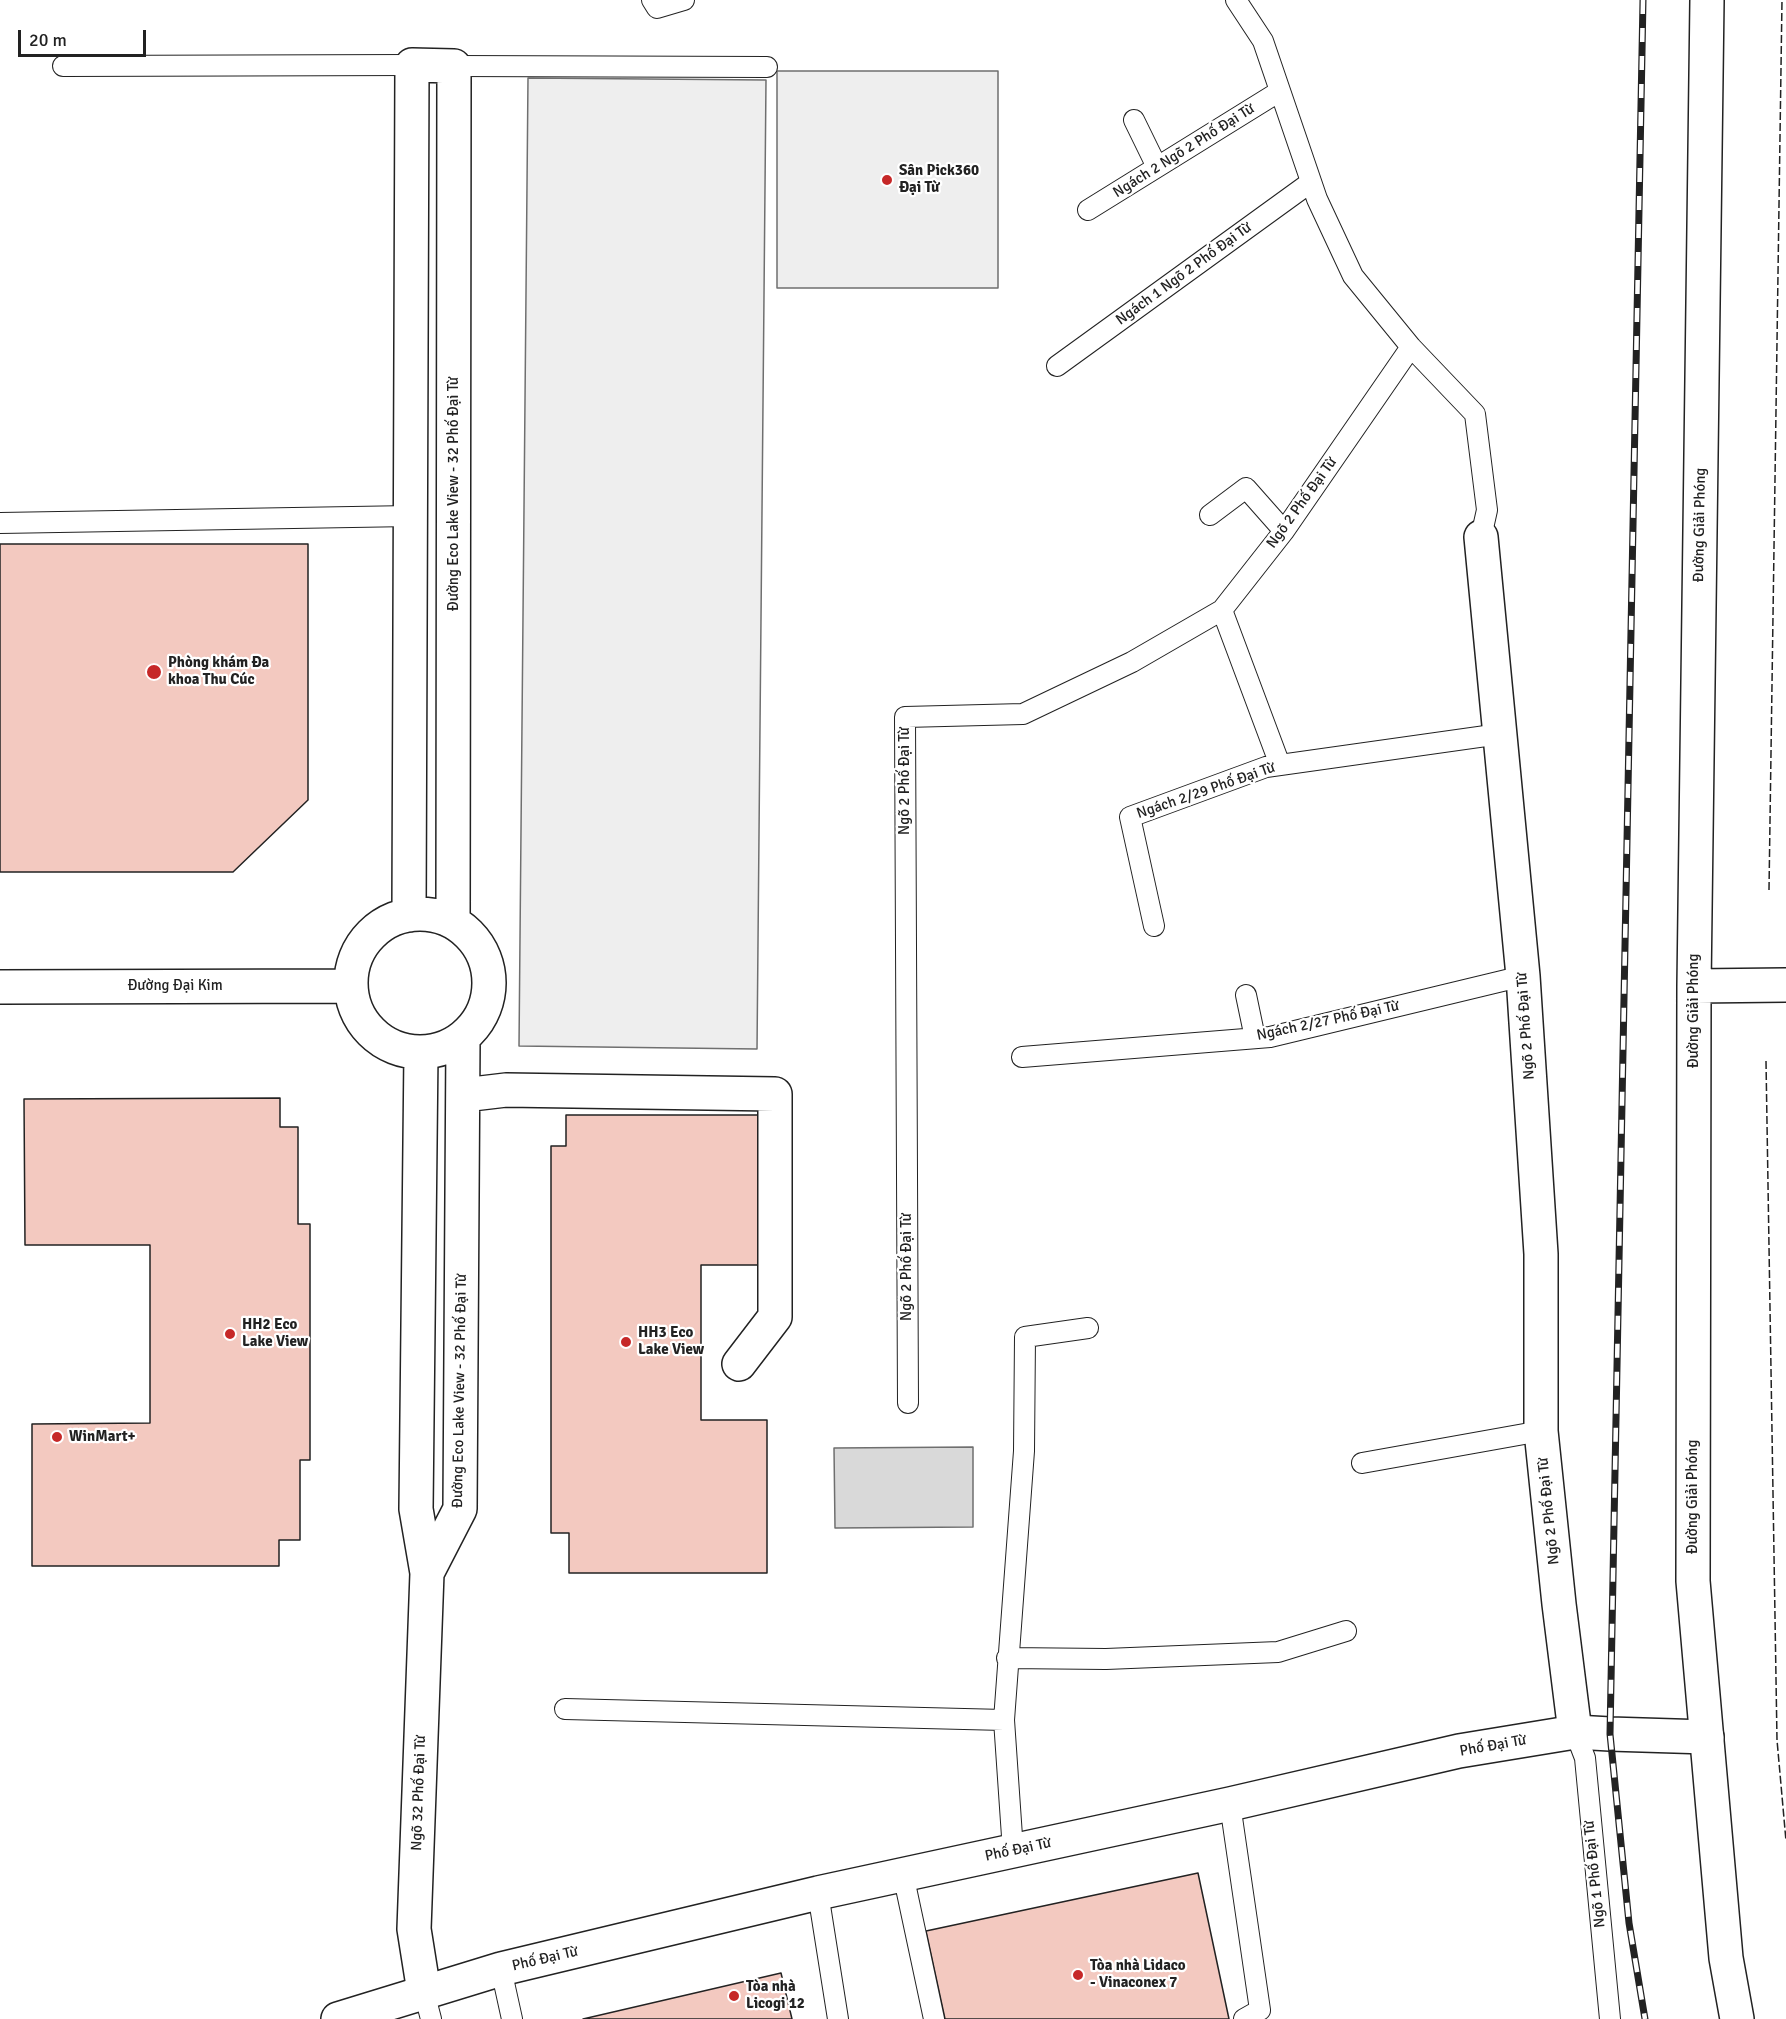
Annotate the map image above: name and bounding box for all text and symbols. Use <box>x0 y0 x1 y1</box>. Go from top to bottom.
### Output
scale bar <box>21 18 148 56</box>
text: 20 m <box>29 29 67 51</box>
street label: Ngách 2 Ngõ 2 Phố Đại Từ <box>1110 100 1258 202</box>
place label: Sân Pick360 Đại Từ <box>899 162 979 197</box>
marker: Sân Pick360 Đại Từ <box>880 173 894 187</box>
street label: Ngách 1 Ngõ 2 Phố Đại Từ <box>1113 219 1255 329</box>
street label: Đường Eco Lake View - 32 Phố Đại Từ <box>445 377 463 611</box>
street label: Ngõ 2 Phố Đại Từ <box>1263 454 1341 552</box>
street label: Đường Giải Phóng <box>1690 467 1710 583</box>
place label: Phòng khám Đa khoa Thu Cúc <box>168 654 269 689</box>
marker: Phòng khám Đa khoa Thu Cúc <box>145 663 163 681</box>
street label: Ngõ 2 Phố Đại Từ <box>896 727 914 835</box>
street label: Ngách 2/29 Phố Đại Từ <box>1134 759 1278 823</box>
street label: Đường Giải Phóng <box>1685 954 1703 1068</box>
street label: Ngõ 2 Phố Đại Từ <box>1513 972 1539 1080</box>
street label: Đường Đại Kim <box>127 977 223 995</box>
street label: Ngách 2/27 Phố Đại Từ <box>1255 997 1401 1045</box>
street label: Ngõ 2 Phố Đại Từ <box>898 1213 916 1321</box>
street label: Đường Eco Lake View - 32 Phố Đại Từ <box>449 1274 471 1508</box>
place label: HH2 Eco Lake View <box>242 1316 308 1351</box>
place label: HH3 Eco Lake View <box>638 1324 704 1359</box>
marker: HH2 Eco Lake View <box>223 1327 237 1341</box>
marker: HH3 Eco Lake View <box>619 1335 633 1349</box>
place label: WinMart+ <box>69 1428 136 1446</box>
marker: WinMart+ <box>50 1430 64 1444</box>
street label: Đường Giải Phóng <box>1684 1440 1702 1554</box>
street label: Ngõ 2 Phố Đại Từ <box>1534 1456 1564 1566</box>
street label: Phố Đại Từ <box>1458 1731 1528 1761</box>
street label: Ngõ 32 Phố Đại Từ <box>408 1735 430 1851</box>
street label: Ngõ 1 Phố Đại Từ <box>1580 1819 1610 1929</box>
street label: Phố Đại Từ <box>983 1834 1053 1866</box>
street label: Phố Đại Từ <box>510 1943 580 1975</box>
place label: Tòa nhà Lidaco - Vinaconex 7 <box>1090 1957 1186 1992</box>
marker: Tòa nhà Lidaco - Vinaconex 7 <box>1071 1968 1085 1982</box>
place label: Tòa nhà Licogi 12 <box>746 1978 805 2013</box>
marker: Tòa nhà Licogi 12 <box>727 1989 741 2003</box>

